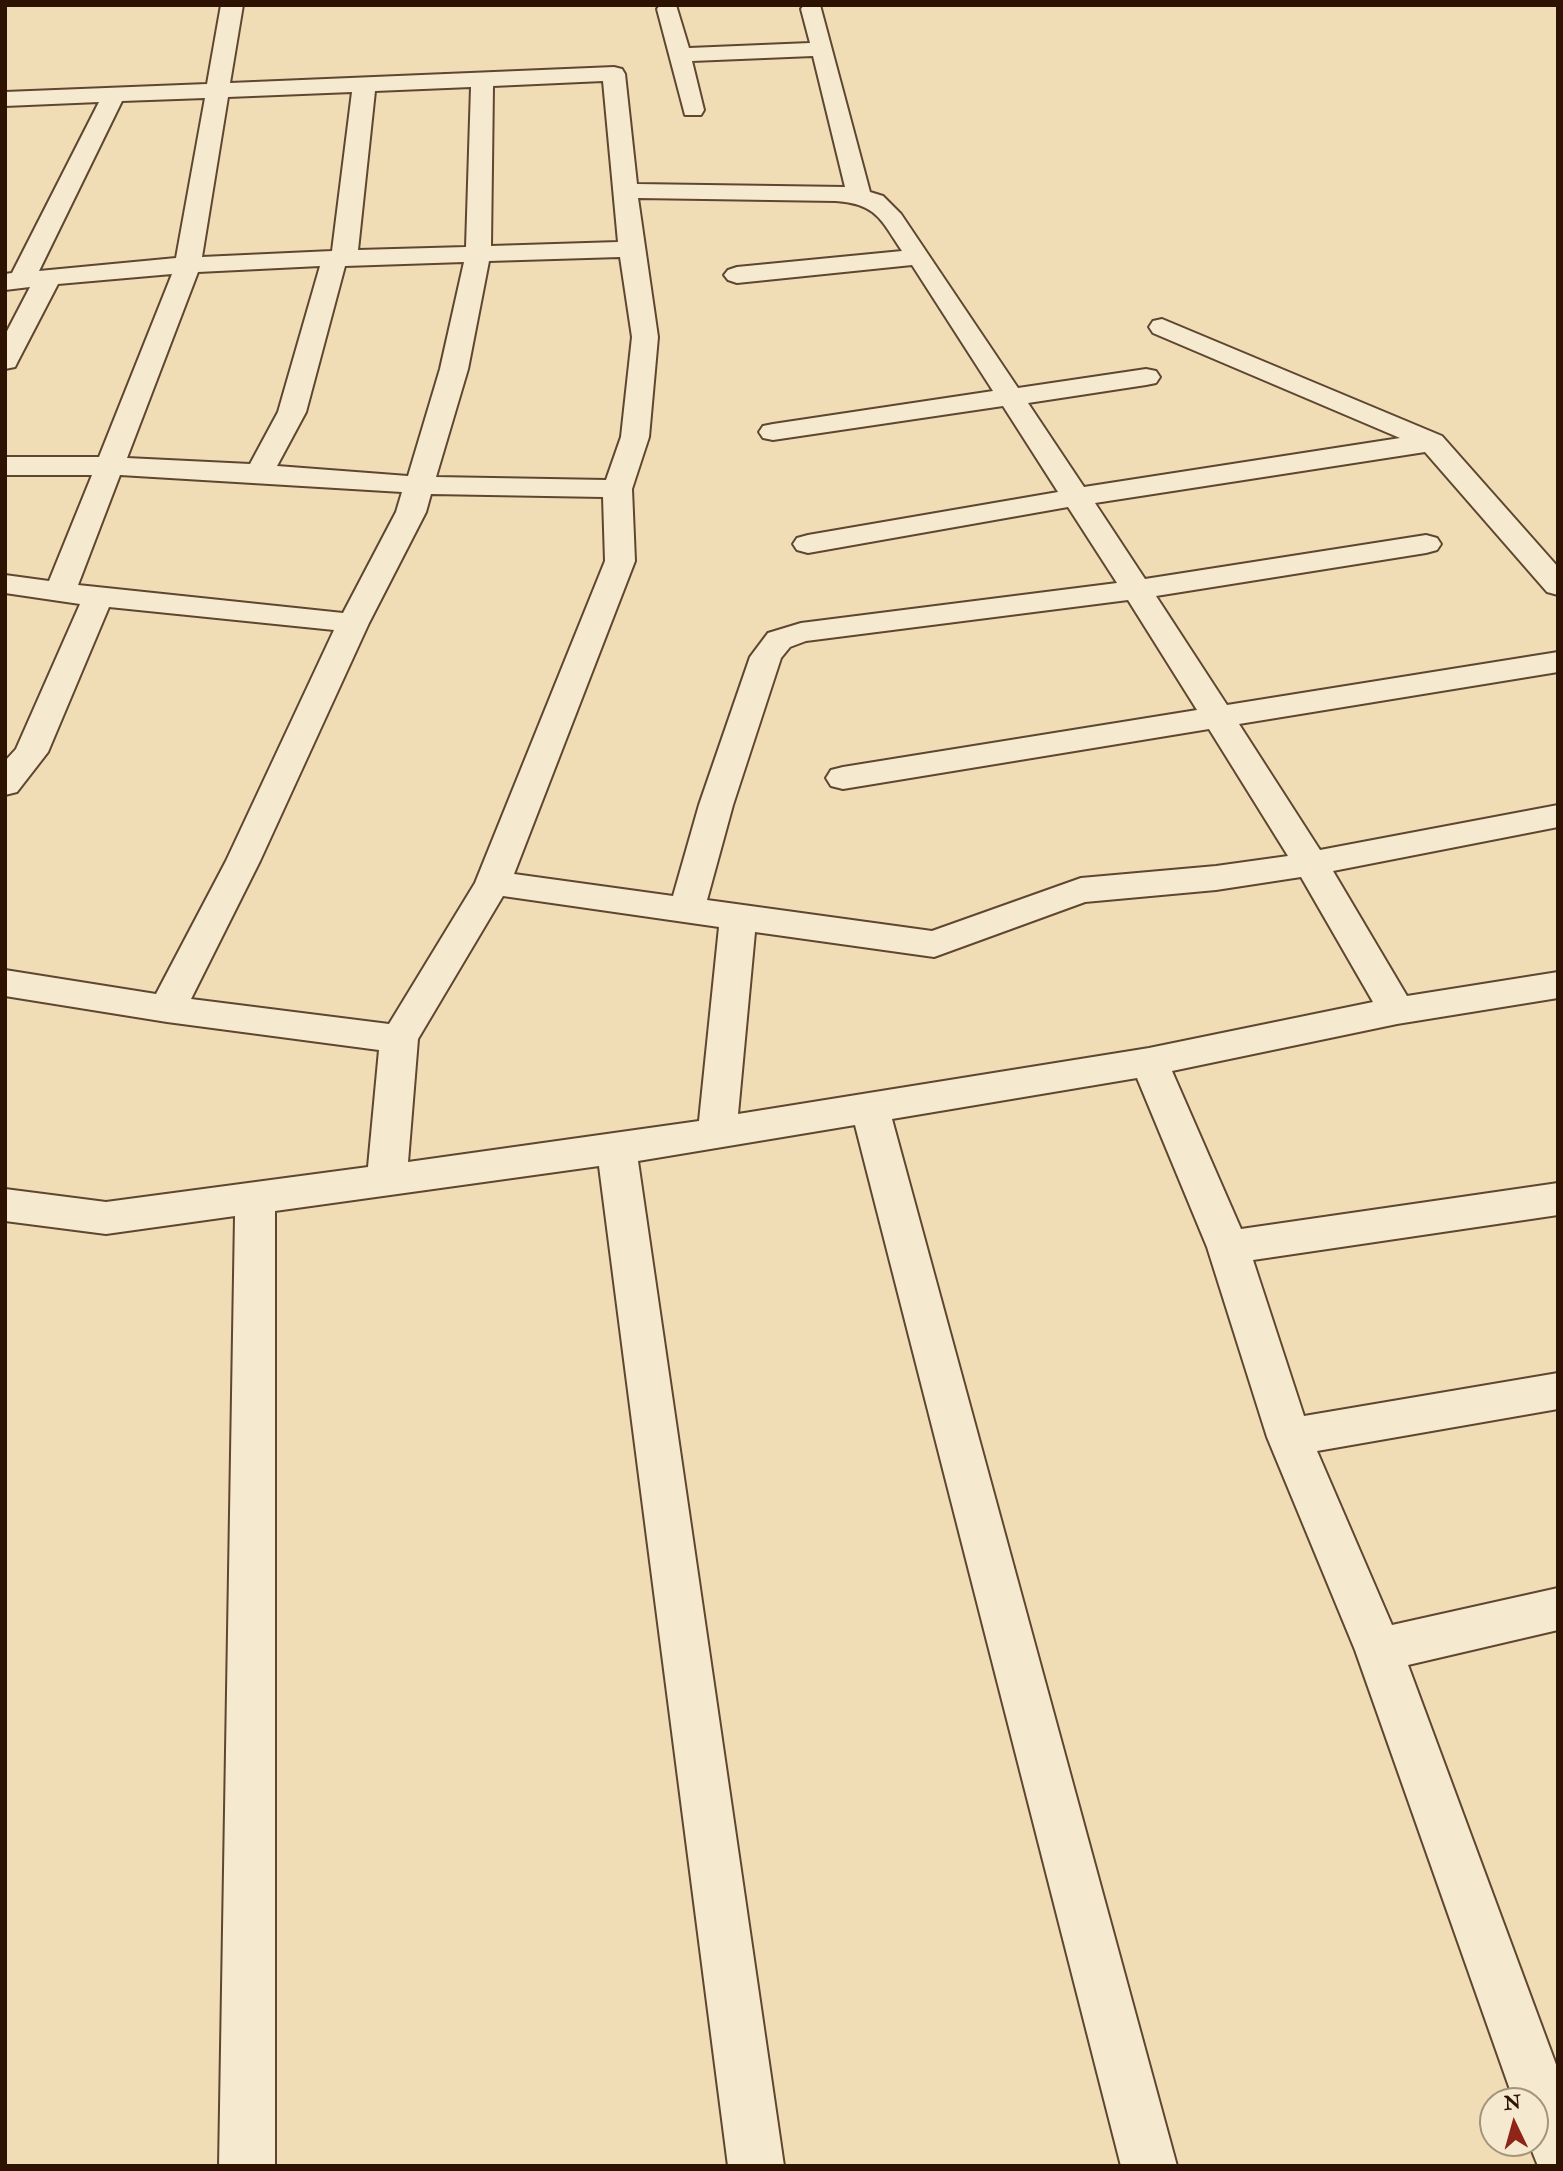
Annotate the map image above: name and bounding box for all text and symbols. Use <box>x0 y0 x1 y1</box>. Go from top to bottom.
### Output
north arrow <box>1479 2087 1549 2157</box>
text: N <box>1503 2090 1522 2116</box>

